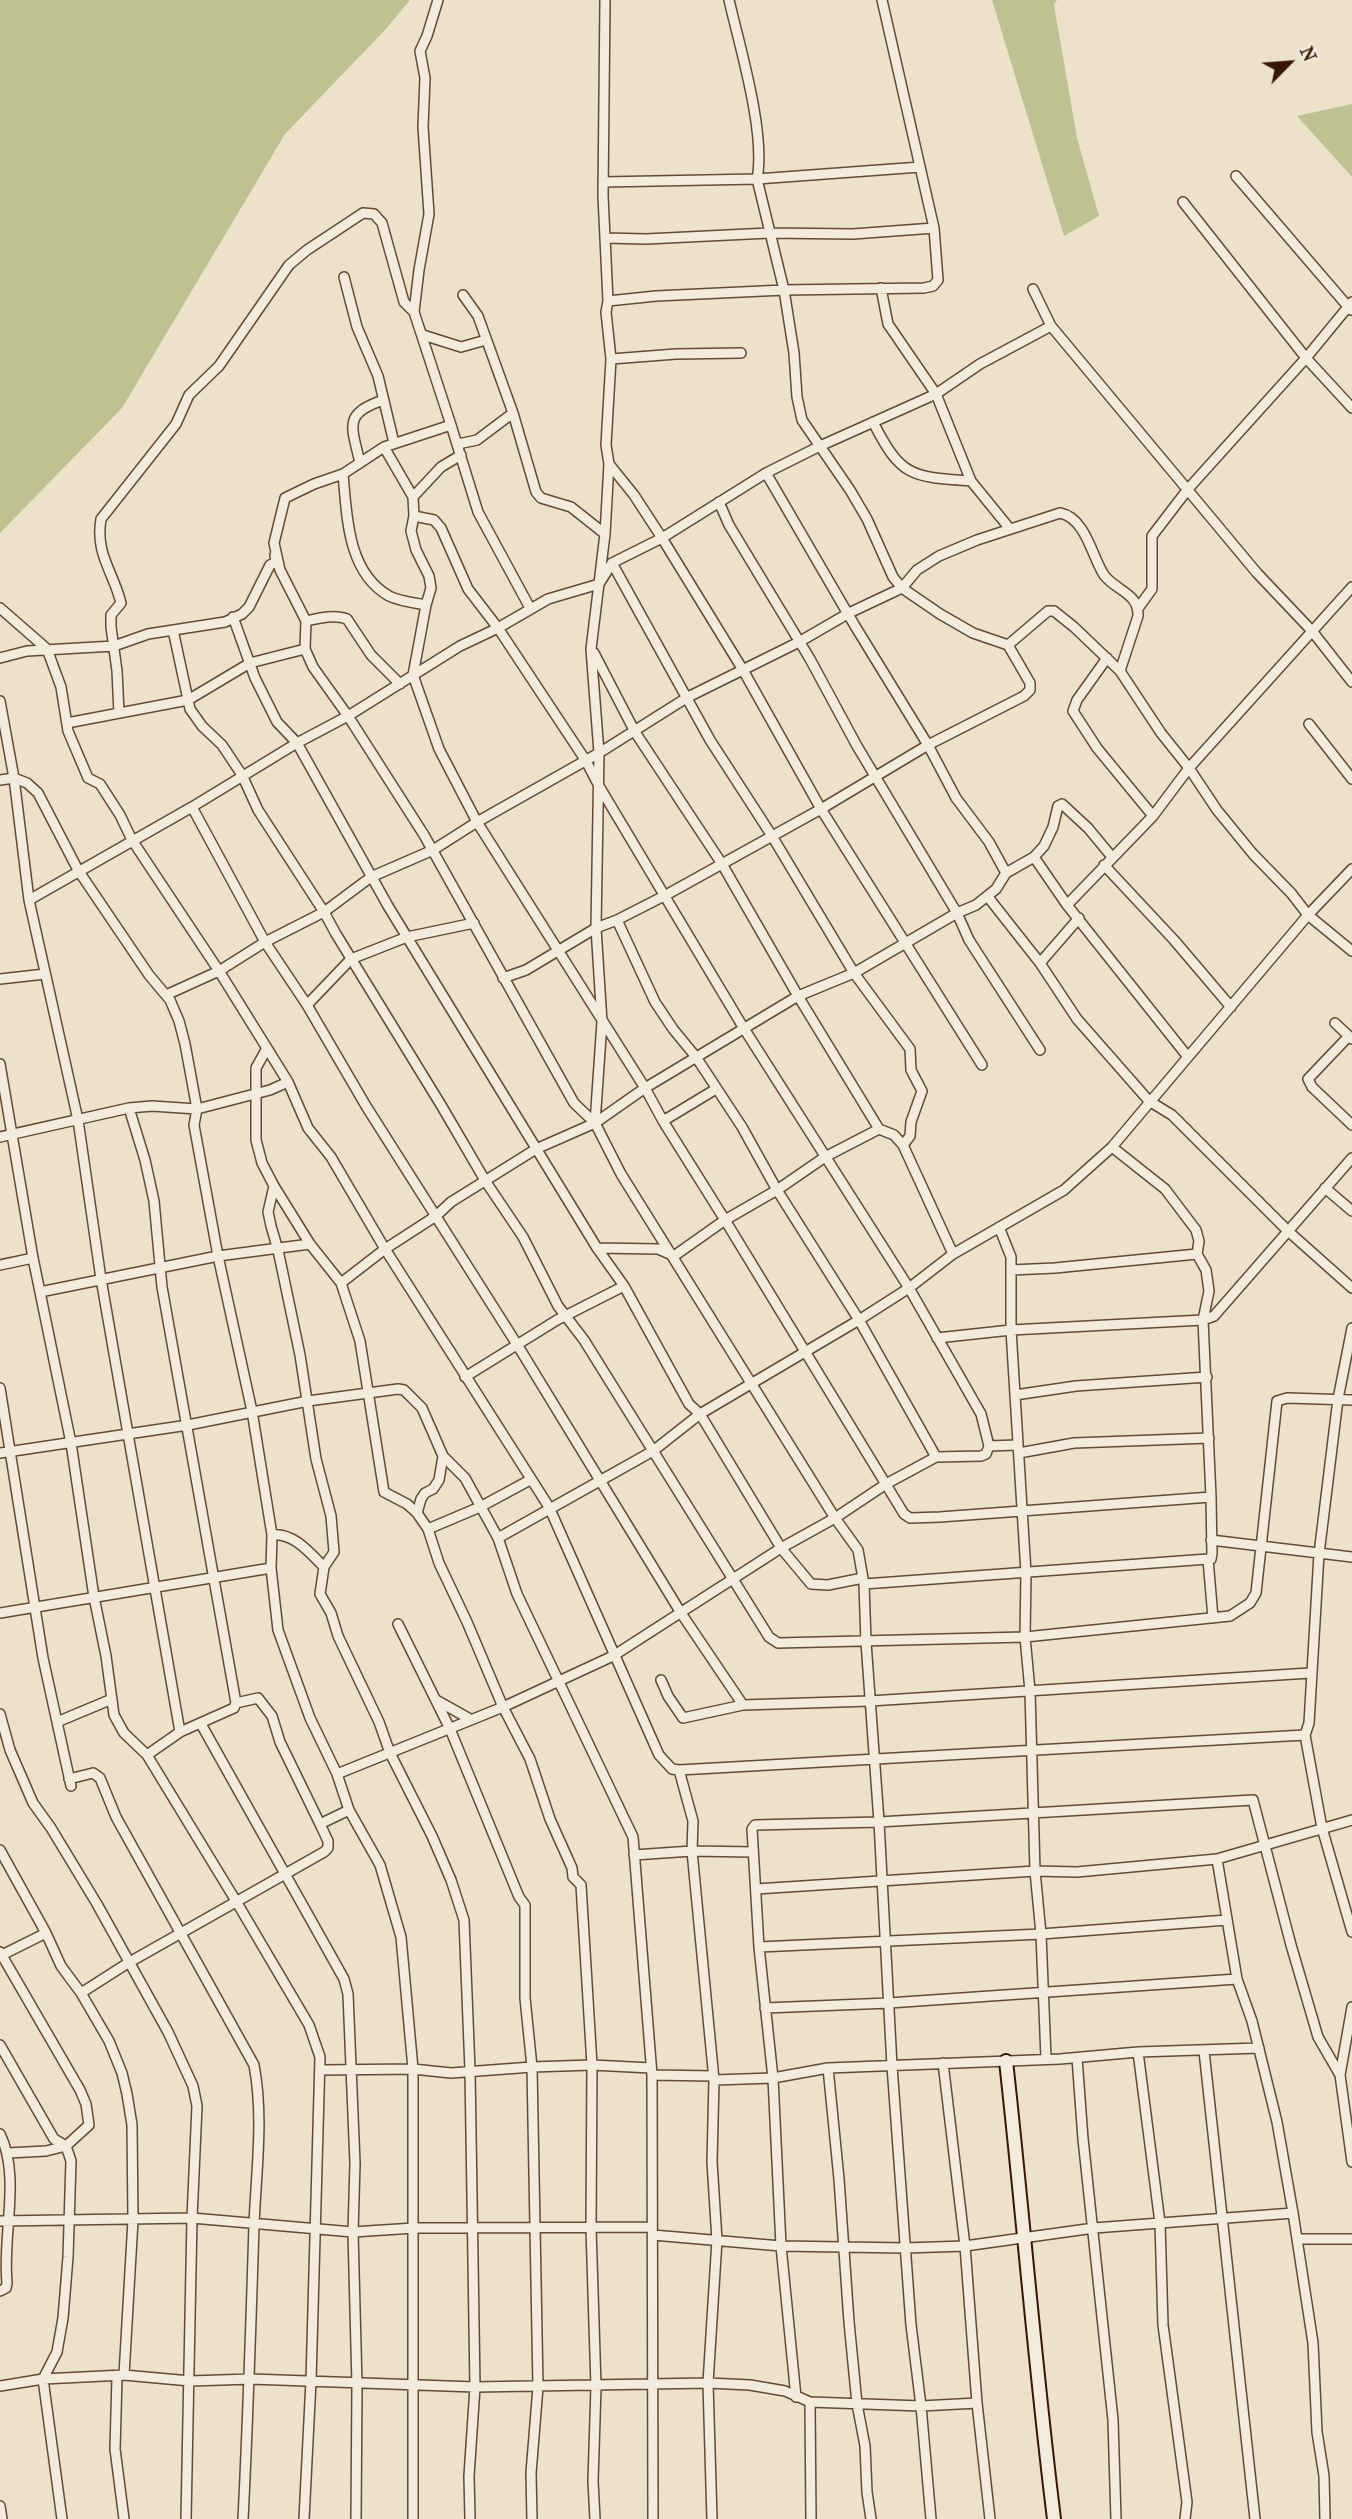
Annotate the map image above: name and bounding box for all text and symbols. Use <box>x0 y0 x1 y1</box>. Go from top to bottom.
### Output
north arrow <box>1254 28 1324 98</box>
text: N <box>1295 43 1321 65</box>

